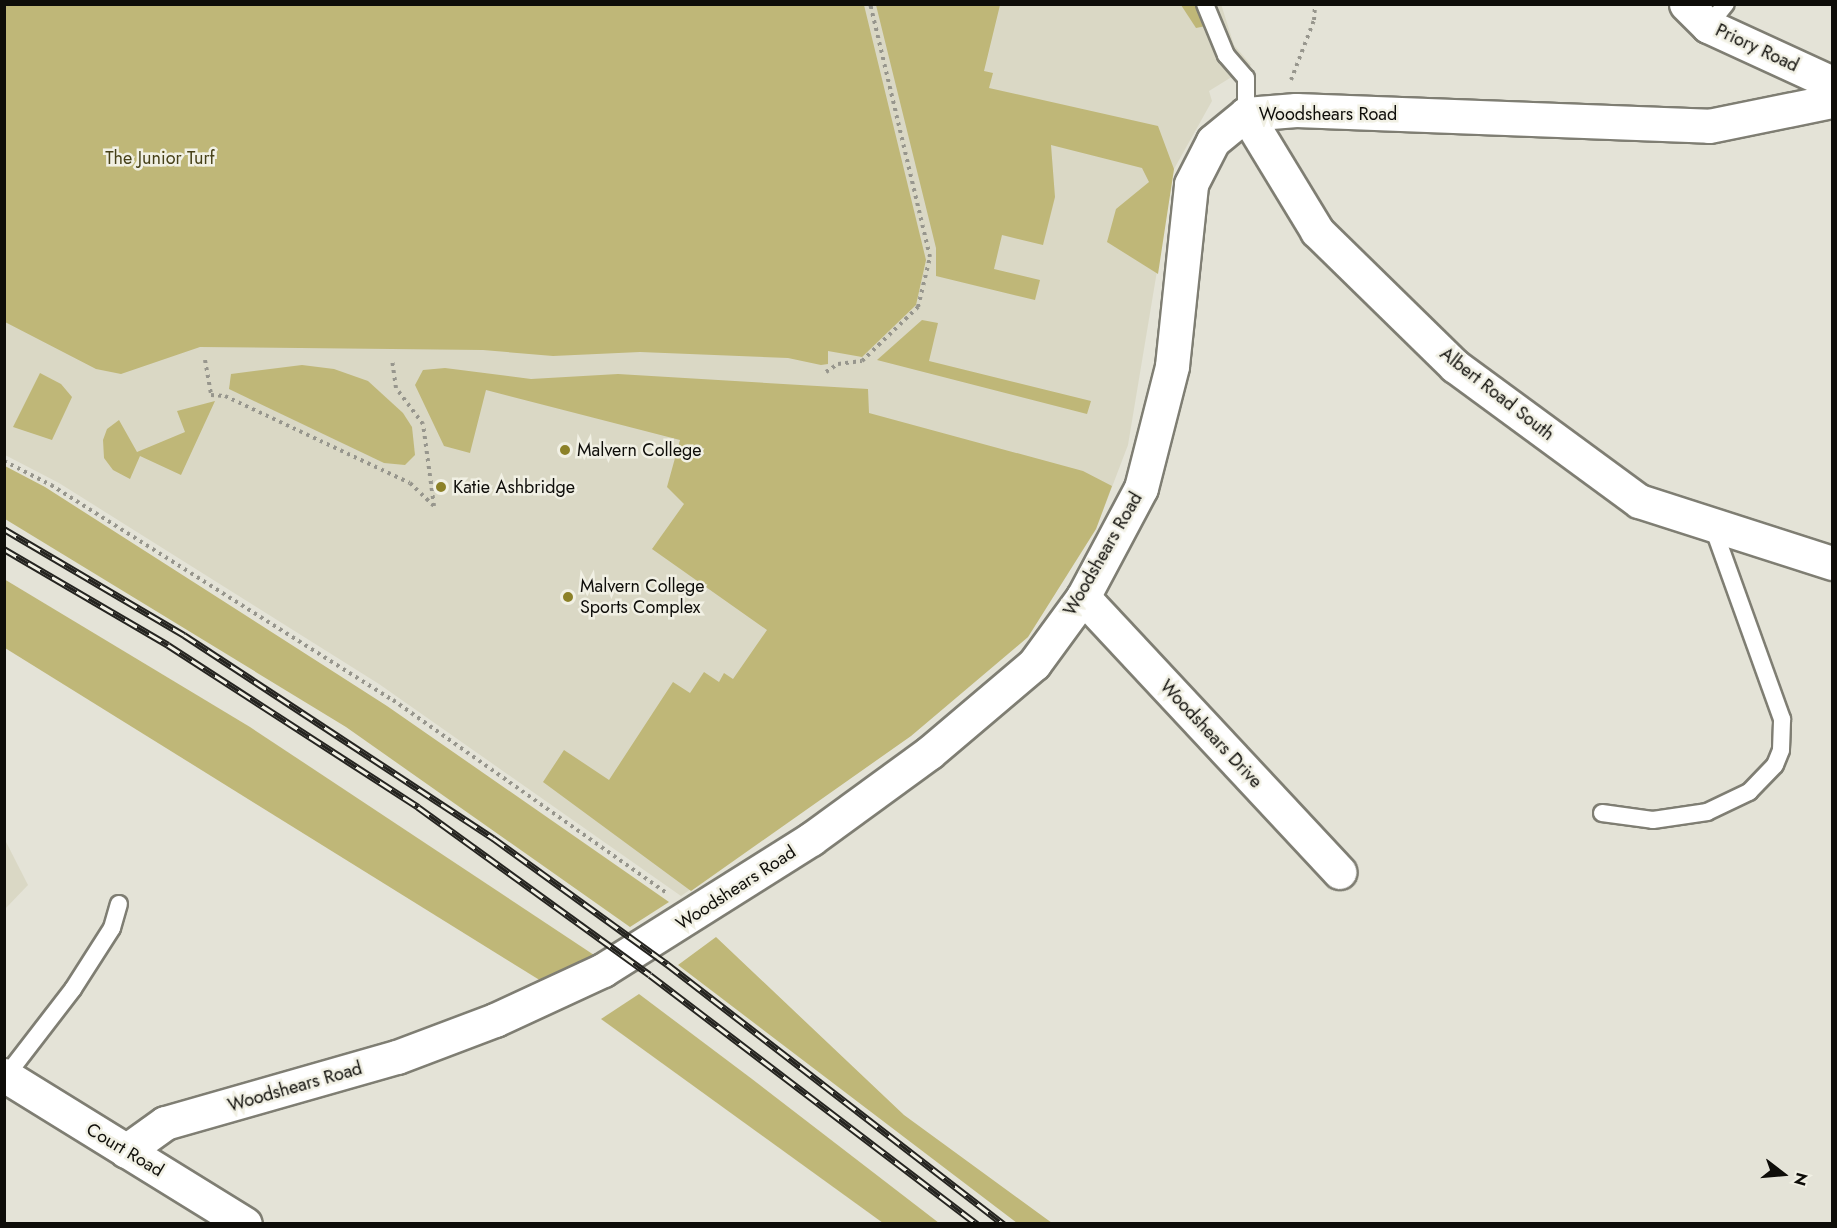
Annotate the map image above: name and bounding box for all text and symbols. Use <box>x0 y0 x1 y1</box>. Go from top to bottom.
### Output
street label: Priory Road <box>1712 19 1802 77</box>
street label: Woodshears Road <box>1259 103 1397 125</box>
park label: The Junior Turf <box>105 147 215 169</box>
street label: Albert Road South <box>1436 343 1558 445</box>
place label: Malvern College <box>577 439 702 461</box>
marker: Malvern College <box>558 443 572 457</box>
place label: Katie Ashbridge <box>453 476 575 498</box>
marker: Katie Ashbridge <box>434 480 448 494</box>
street label: Woodshears Road <box>1059 489 1147 619</box>
place label: Malvern College Sports Complex <box>580 576 705 618</box>
marker: Malvern College Sports Complex <box>561 590 575 604</box>
street label: Woodshears Drive <box>1155 676 1267 792</box>
street label: Woodshears Road <box>672 841 800 935</box>
street label: Woodshears Road <box>225 1058 365 1116</box>
street label: Court Road <box>82 1119 168 1181</box>
north arrow <box>1753 1144 1813 1204</box>
text: N <box>1788 1170 1814 1188</box>

